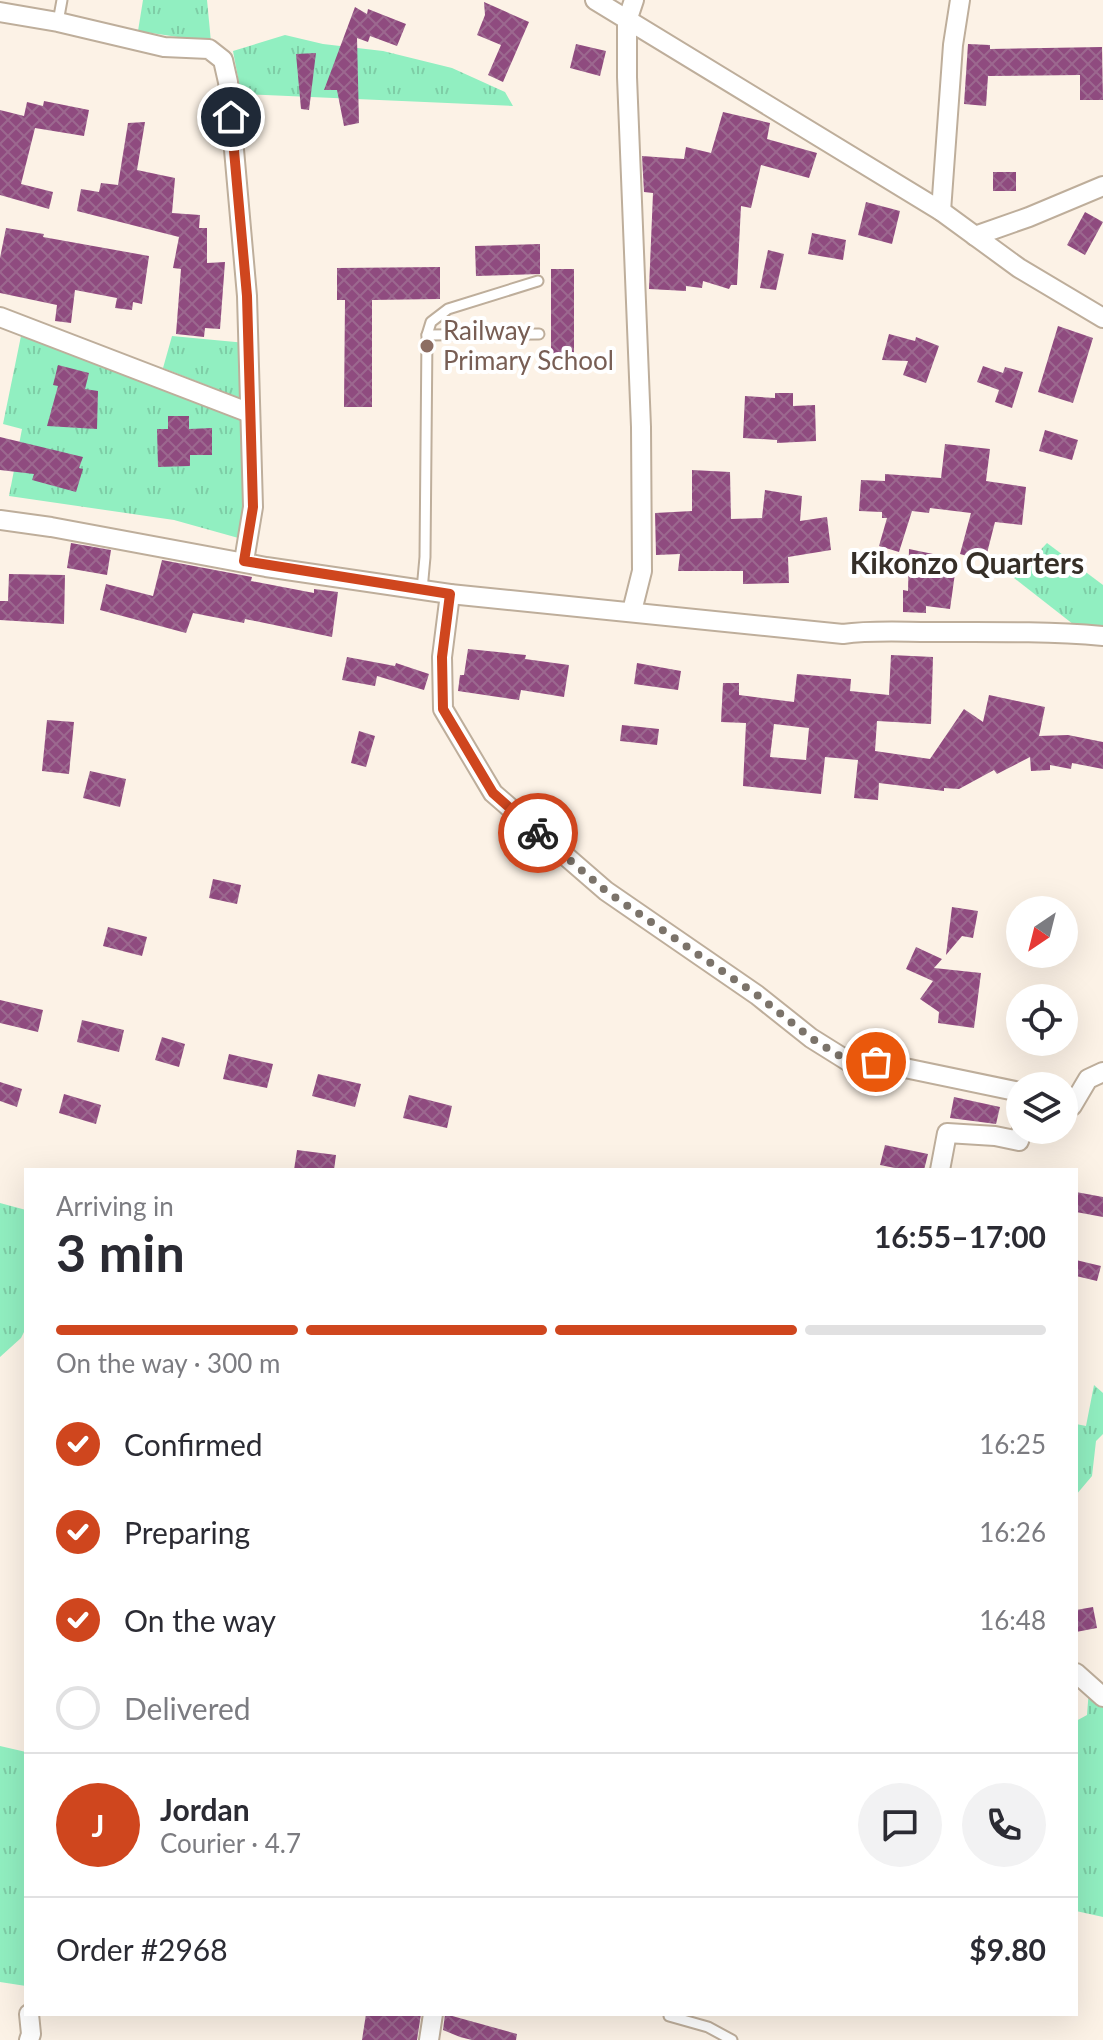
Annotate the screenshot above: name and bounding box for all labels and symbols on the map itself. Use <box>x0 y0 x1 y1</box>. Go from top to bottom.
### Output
pin <box>197 83 265 151</box>
place label: Railway Primary School <box>443 314 614 376</box>
marker: Railway Primary School <box>418 337 436 355</box>
district label: Kikonzo Quarters <box>850 544 1084 580</box>
courier <box>498 793 578 873</box>
north arrow <box>1006 896 1078 968</box>
pin <box>842 1028 910 1096</box>

